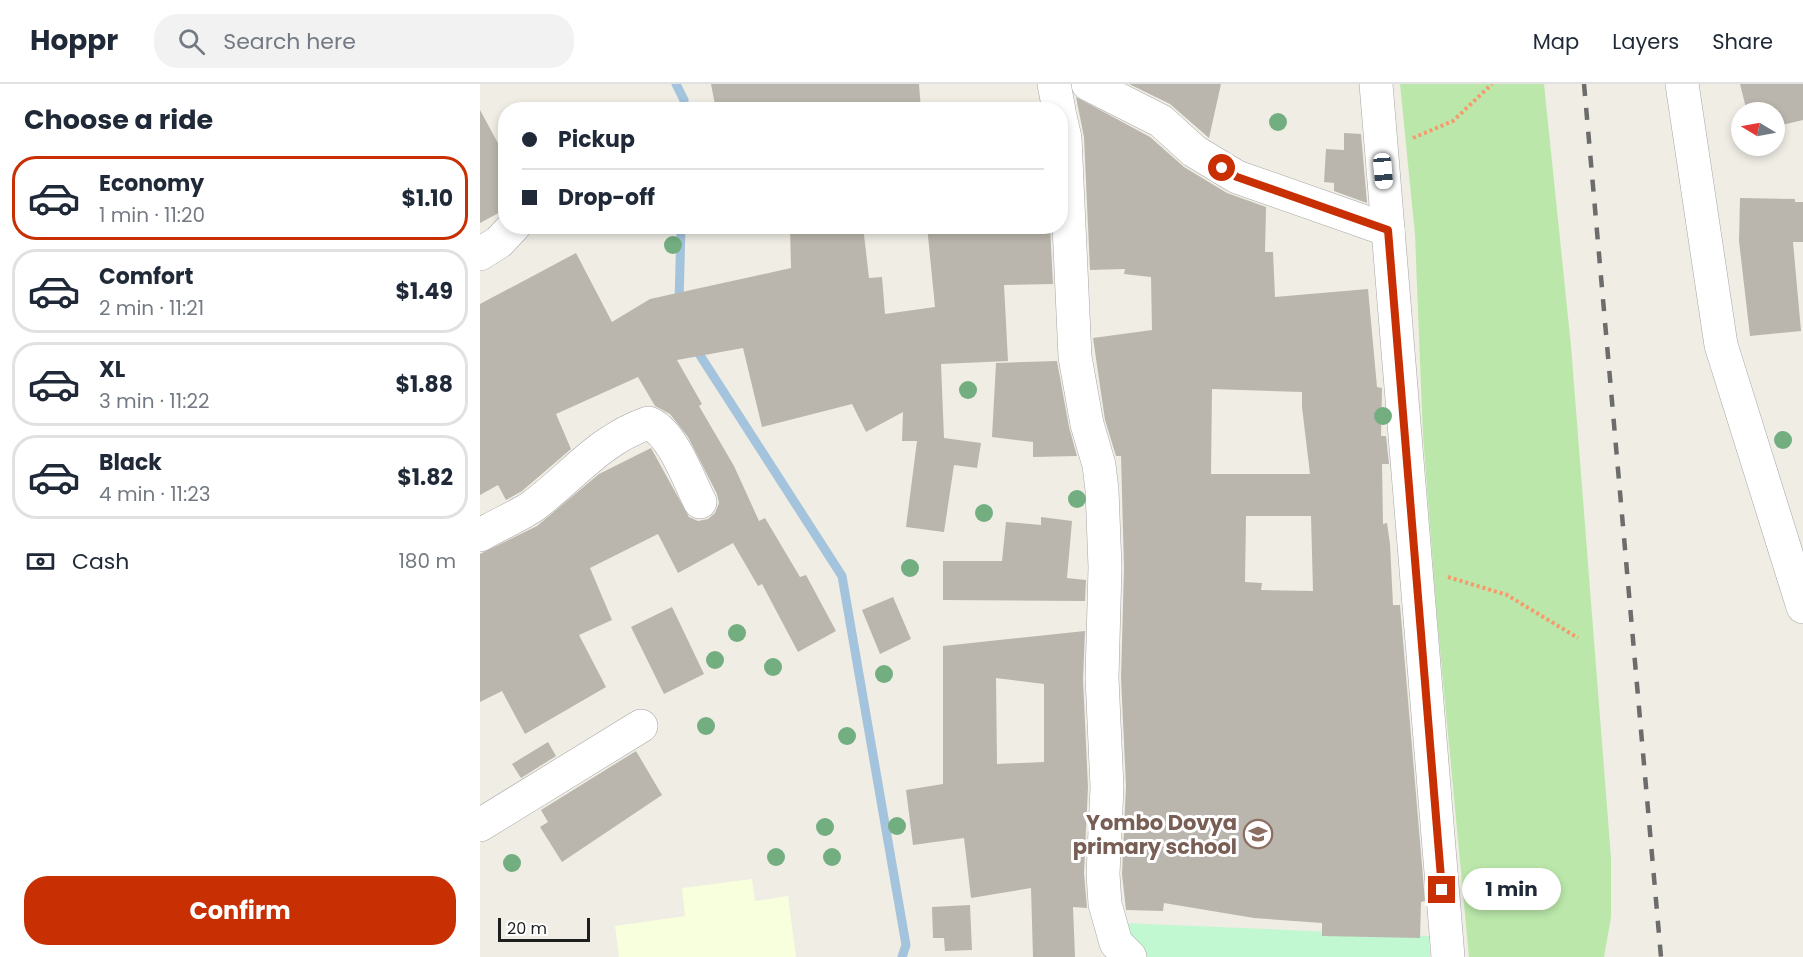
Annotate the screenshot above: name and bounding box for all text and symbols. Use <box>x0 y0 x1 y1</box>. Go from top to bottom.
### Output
search box <box>154 14 574 68</box>
text: Hoppr <box>30 21 118 60</box>
icon: search <box>175 25 208 58</box>
text: Search here <box>223 26 356 57</box>
text: Map <box>1533 27 1579 56</box>
text: Layers <box>1612 27 1679 56</box>
text: Share <box>1712 27 1773 56</box>
text: Choose a ride <box>24 101 213 138</box>
north arrow <box>1731 102 1785 156</box>
map controls <box>1731 102 1785 156</box>
text: Pickup <box>558 124 635 155</box>
car <box>1372 152 1394 190</box>
route start <box>1208 154 1235 181</box>
text: Economy <box>99 168 204 199</box>
icon: car <box>27 171 81 225</box>
text: Drop-off <box>558 182 655 213</box>
text: $1.10 <box>401 183 453 214</box>
text: 1 min · 11:20 <box>99 201 205 229</box>
text: Comfort <box>99 261 193 292</box>
icon: car <box>27 264 81 318</box>
text: $1.49 <box>396 276 453 307</box>
text: 2 min · 11:21 <box>99 294 204 322</box>
text: XL <box>99 354 125 385</box>
icon: car <box>27 357 81 411</box>
text: $1.88 <box>396 369 453 400</box>
text: 3 min · 11:22 <box>99 387 209 415</box>
text: Black <box>99 447 162 478</box>
icon: car <box>27 450 81 504</box>
text: $1.82 <box>397 462 453 493</box>
text: 4 min · 11:23 <box>99 480 211 508</box>
icon: cash <box>24 545 57 578</box>
text: Cash <box>72 546 129 577</box>
text: 180 m <box>398 547 456 575</box>
place label: Yombo Dovya primary school <box>1073 808 1237 861</box>
school or university icon: Yombo Dovya primary school <box>1242 818 1274 850</box>
callout: 1 min <box>1463 869 1562 911</box>
text: 1 min <box>1485 875 1538 903</box>
button: Confirm <box>24 876 456 945</box>
route end <box>1428 876 1455 903</box>
scale bar <box>498 915 590 942</box>
text: 20 m <box>507 917 547 940</box>

